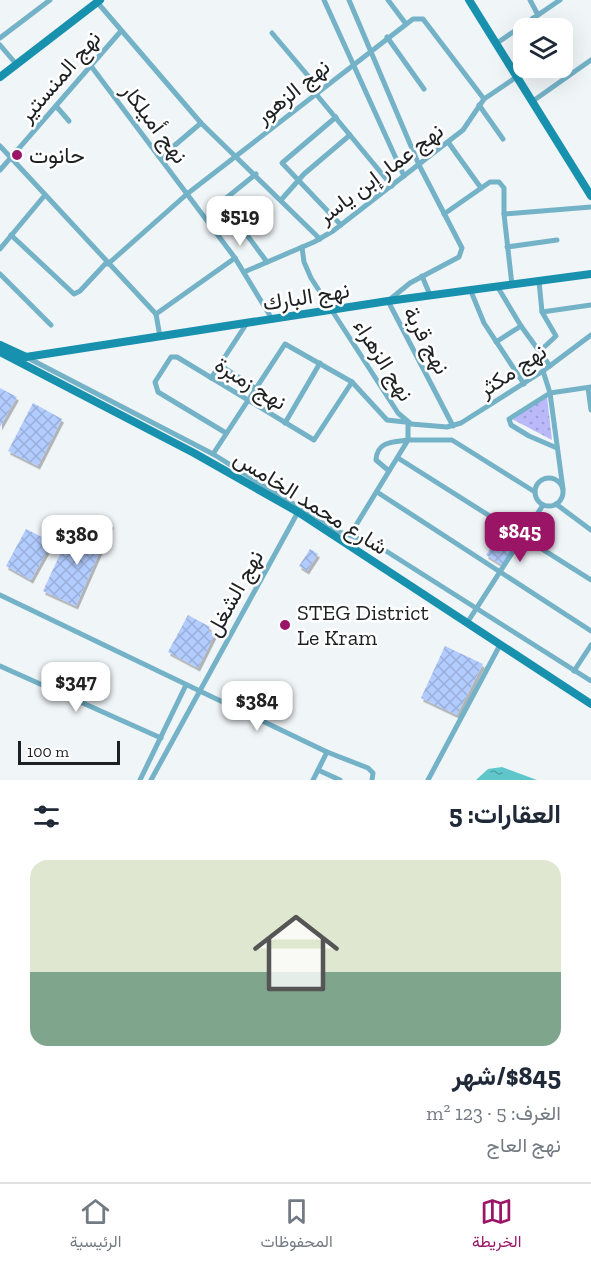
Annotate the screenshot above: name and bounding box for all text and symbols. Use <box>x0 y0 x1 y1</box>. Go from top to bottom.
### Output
map controls <box>513 18 573 78</box>
button: layers <box>513 18 573 78</box>
street label: نهج المنستير <box>12 25 107 129</box>
street label: نهج الزهور <box>249 53 336 131</box>
street label: نهج أميلكار <box>114 77 194 169</box>
street label: نهج عمار إبن ياسر <box>311 117 449 231</box>
place label: حانوت <box>29 142 85 169</box>
marker: حانوت <box>10 148 24 162</box>
pin: $519 <box>204 196 276 247</box>
text: $519 <box>220 203 260 227</box>
street label: نهج البارك <box>261 276 352 318</box>
street label: نهج قربة <box>397 302 456 379</box>
street label: نهج الزهراء <box>347 314 419 407</box>
street label: نهج مكثر <box>472 338 552 404</box>
street label: نهج زمبرة <box>209 351 292 417</box>
street label: شارع محمد الخامس <box>228 444 393 561</box>
pin: $845 <box>484 512 556 563</box>
pin: $380 <box>41 515 113 566</box>
text: $845 <box>499 519 541 543</box>
text: $380 <box>56 522 98 546</box>
street label: نهج الشغل <box>200 545 270 642</box>
place label: STEG District Le Kram <box>297 599 430 651</box>
marker: STEG District Le Kram <box>278 618 292 632</box>
pin: $347 <box>40 662 112 713</box>
text: $347 <box>55 669 97 693</box>
pin: $384 <box>221 681 293 732</box>
text: $384 <box>236 688 278 712</box>
scale bar <box>18 738 120 766</box>
text: 100 m <box>27 742 69 761</box>
text: العقارات: 5 <box>449 798 561 830</box>
icon: filters <box>30 800 63 833</box>
icon: home <box>242 899 350 1007</box>
text: $845/شهر <box>452 1060 561 1092</box>
text: الغرف: 5 · 123 m² <box>426 1101 561 1125</box>
text: نهج العاج <box>487 1133 561 1157</box>
tab: الرئيسية <box>70 1195 121 1256</box>
tab: المحفوظات <box>261 1195 333 1256</box>
tab: الخريطة <box>472 1195 521 1256</box>

